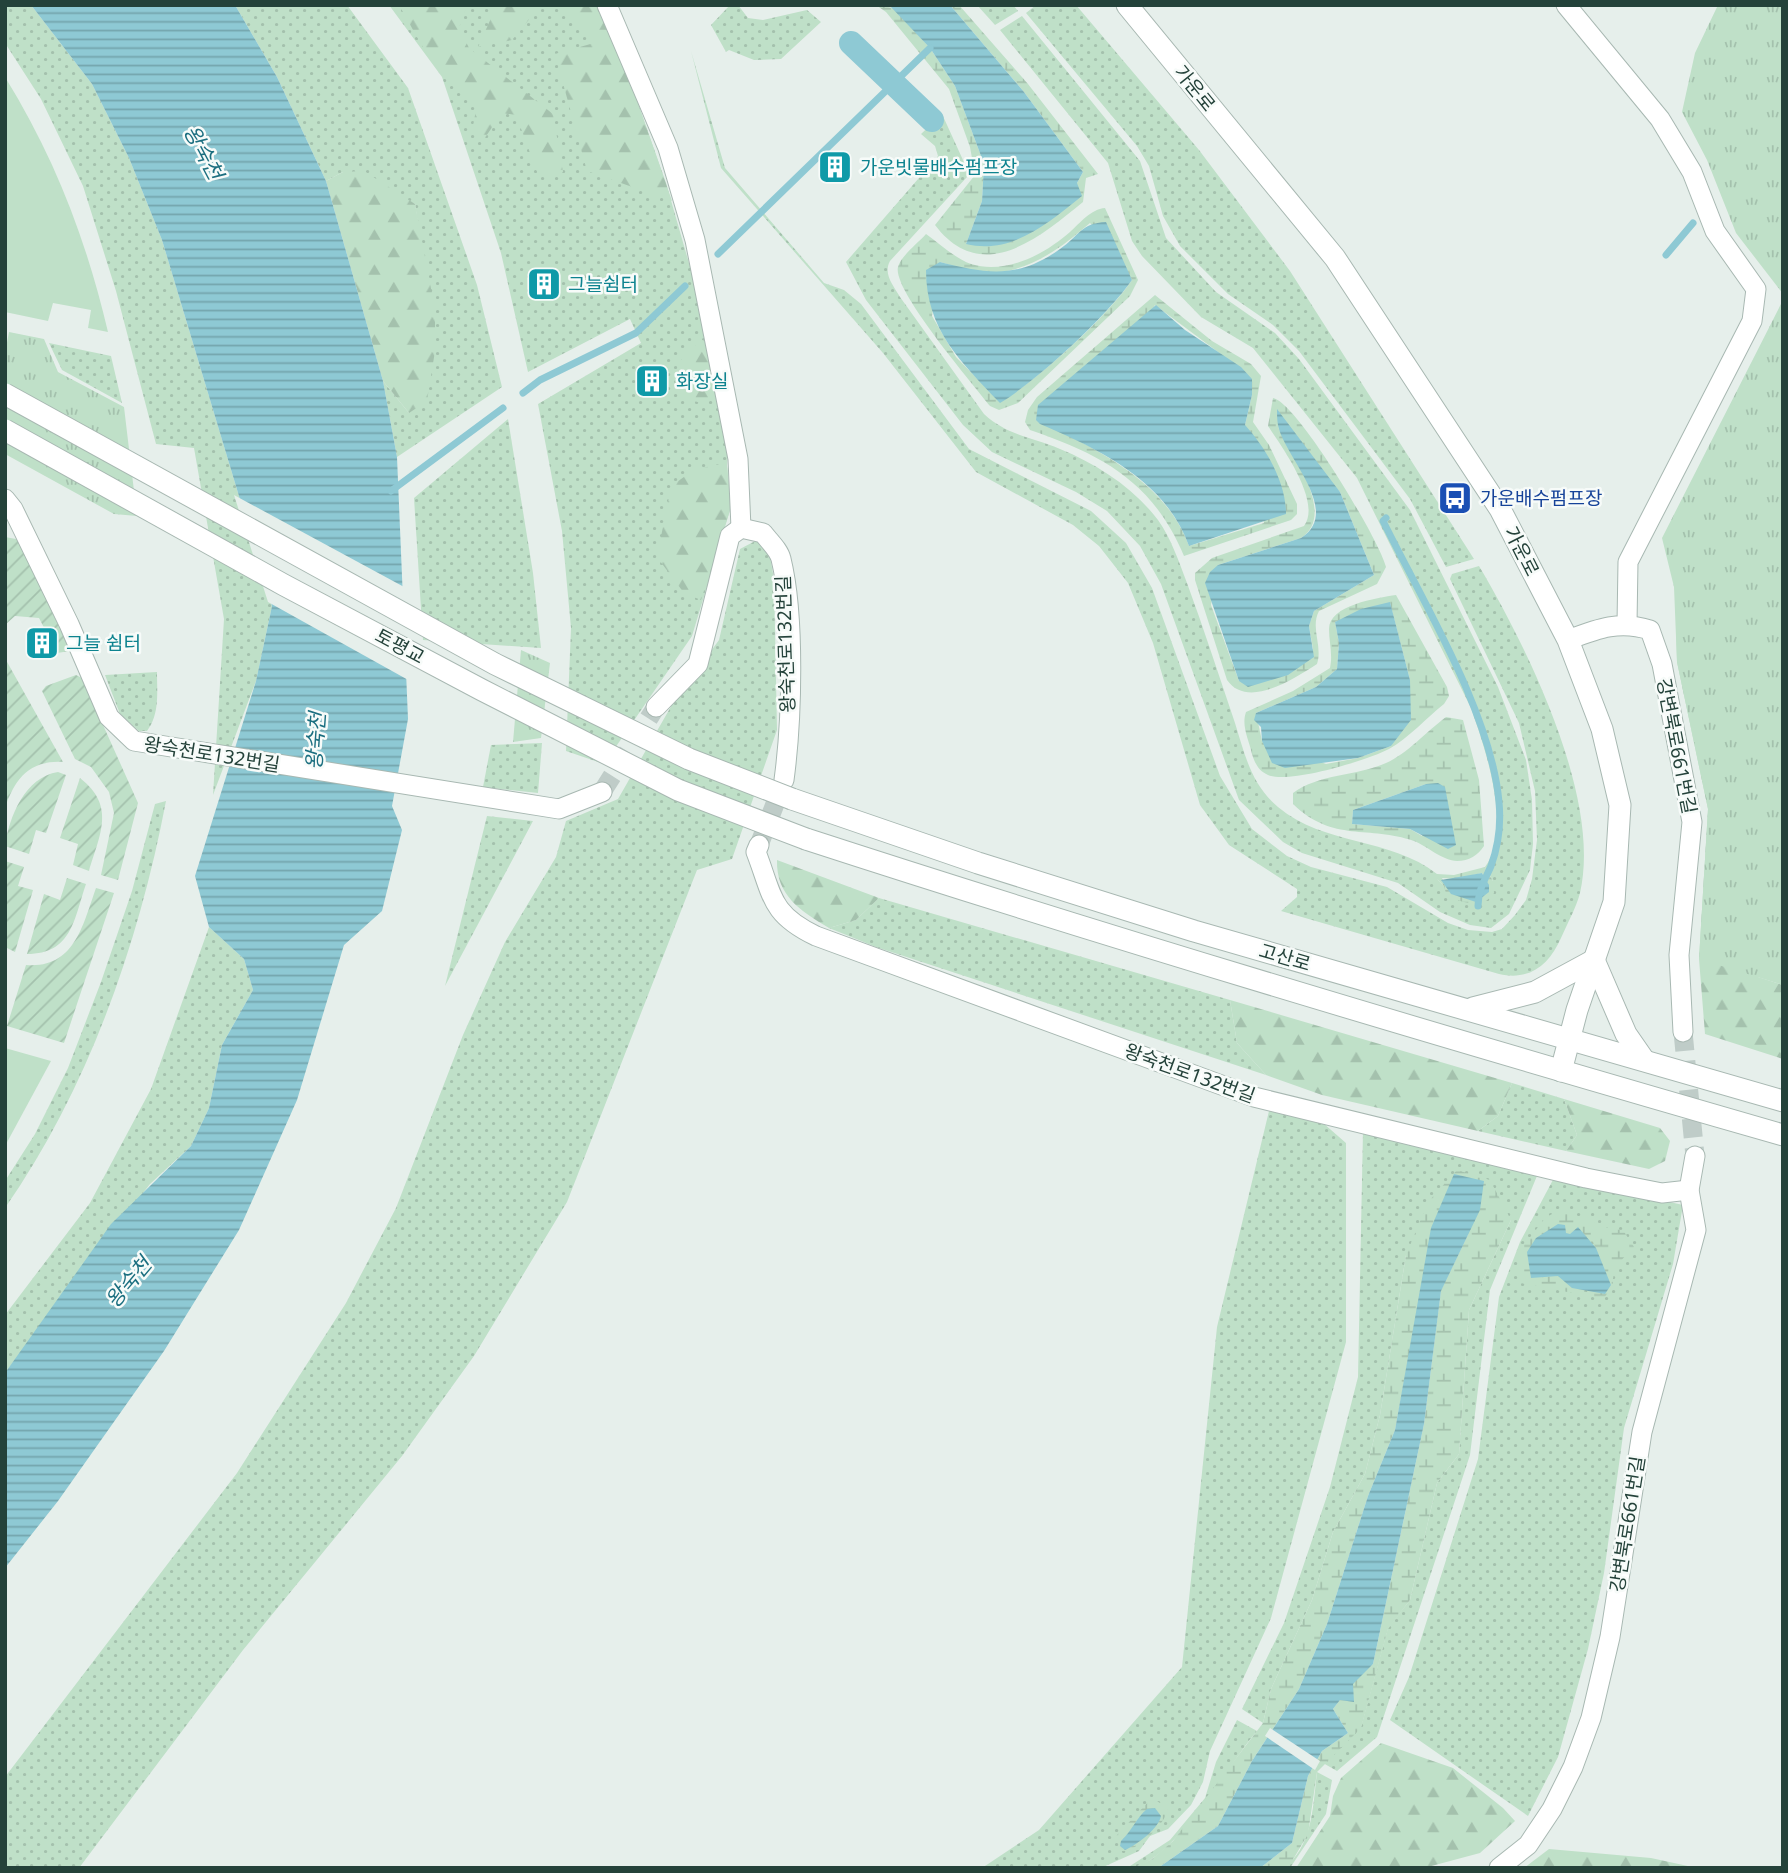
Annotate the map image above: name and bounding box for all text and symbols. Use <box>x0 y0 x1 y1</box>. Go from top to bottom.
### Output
street label: 가운로 <box>1168 59 1222 117</box>
water label: 왕숙천 <box>178 120 231 187</box>
building icon: 가운빗물배수펌프장 <box>816 148 854 186</box>
place label: 가운빗물배수펌프장 <box>860 154 1017 180</box>
building icon: 그늘쉼터 <box>525 265 563 303</box>
place label: 그늘쉼터 <box>568 271 638 297</box>
building icon: 화장실 <box>633 362 671 400</box>
place label: 화장실 <box>676 368 728 394</box>
bus stop icon: 가운배수펌프장 <box>1436 479 1474 517</box>
place label: 가운배수펌프장 <box>1480 485 1602 511</box>
street label: 가운로 <box>1499 522 1545 580</box>
street label: 왕숙천로132번길 <box>770 575 800 713</box>
street label: 토평교 <box>371 622 429 670</box>
building icon: 그늘 쉼터 <box>23 624 61 662</box>
place label: 그늘 쉼터 <box>66 630 141 656</box>
street label: 강변북로661번길 <box>1651 676 1703 816</box>
water label: 왕숙천 <box>299 708 331 771</box>
street label: 왕숙천로132번길 <box>142 730 282 778</box>
street label: 고산로 <box>1256 937 1314 977</box>
street label: 왕숙천로132번길 <box>1121 1037 1259 1109</box>
water label: 왕숙천 <box>99 1249 159 1313</box>
street label: 강변북로661번길 <box>1603 1454 1651 1594</box>

